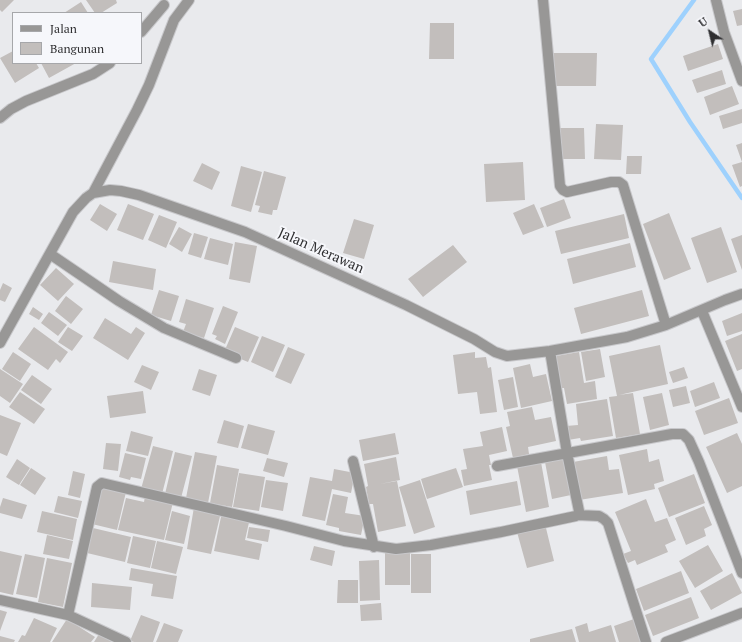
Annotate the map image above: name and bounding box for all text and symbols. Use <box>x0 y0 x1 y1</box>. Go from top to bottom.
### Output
legend <box>12 12 142 64</box>
north arrow <box>690 12 730 52</box>
text: U <box>696 14 710 30</box>
text: Jalan <box>50 21 77 36</box>
text: Bangunan <box>50 41 104 56</box>
street label: Jalan Merawan <box>276 225 366 277</box>

